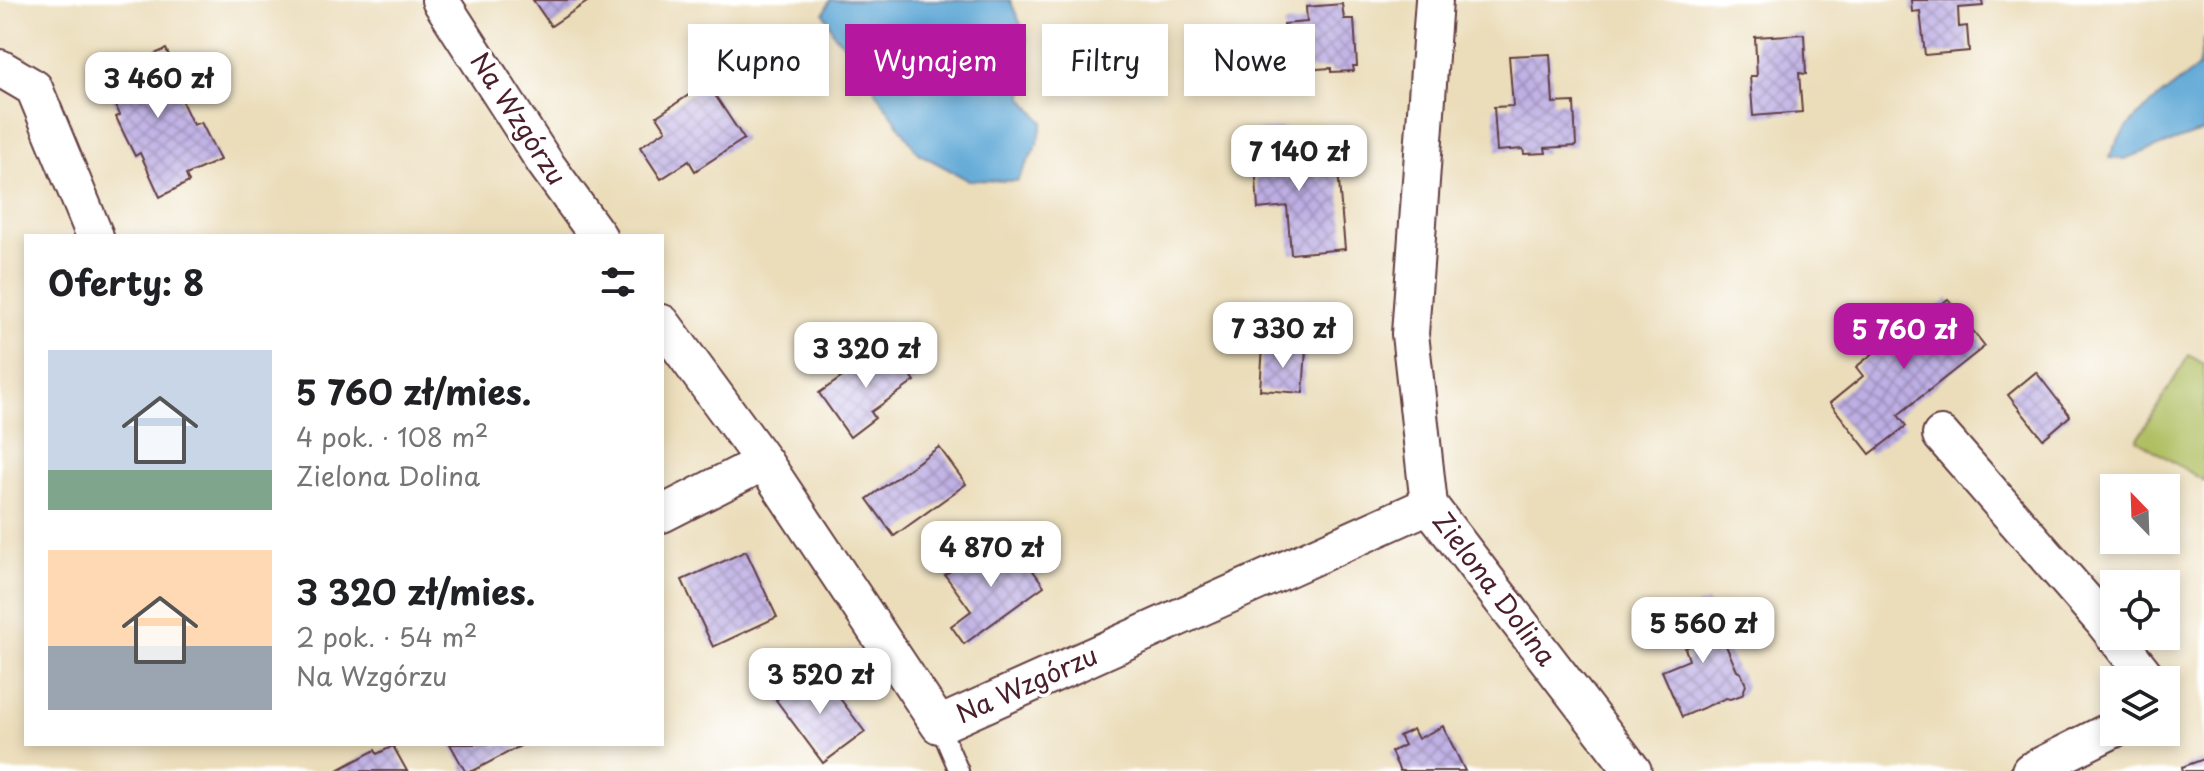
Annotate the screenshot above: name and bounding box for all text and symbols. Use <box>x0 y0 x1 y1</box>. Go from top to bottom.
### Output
chip: Kupno <box>688 24 829 96</box>
chip: Wynajem <box>845 24 1026 96</box>
chip: Filtry <box>1042 24 1168 96</box>
chip: Nowe <box>1184 24 1315 96</box>
street label: Na Wzgórzu <box>462 44 577 192</box>
pin: 3 460 zł <box>75 52 241 120</box>
text: 3 460 zł <box>103 58 213 97</box>
pin: 7 140 zł <box>1216 125 1382 193</box>
text: 7 140 zł <box>1249 131 1349 170</box>
text: Oferty: 8 <box>48 256 204 308</box>
icon: filters <box>596 260 640 304</box>
pin: 7 330 zł <box>1200 302 1366 370</box>
pin: 5 760 zł <box>1821 303 1987 371</box>
text: 7 330 zł <box>1231 308 1335 347</box>
text: 5 760 zł <box>1852 309 1956 348</box>
pin: 3 320 zł <box>783 322 949 390</box>
text: 3 320 zł <box>812 328 920 367</box>
text: 5 760 zł/mies. <box>296 365 531 417</box>
icon: home <box>112 382 208 478</box>
text: 4 pok. · 108 m² <box>296 417 488 456</box>
text: Zielona Dolina <box>296 456 480 495</box>
north arrow <box>2100 474 2180 554</box>
map controls <box>2100 474 2180 746</box>
street label: Zielona Dolina <box>1424 503 1567 674</box>
pin: 4 870 zł <box>908 521 1074 589</box>
text: 4 870 zł <box>939 527 1043 566</box>
text: 3 320 zł/mies. <box>296 565 535 617</box>
button: locate <box>2100 570 2180 650</box>
icon: home <box>112 582 208 678</box>
pin: 5 560 zł <box>1620 597 1786 665</box>
text: 5 560 zł <box>1649 603 1757 642</box>
text: 2 pok. · 54 m² <box>296 617 478 656</box>
street label: Na Wzgórzu <box>949 635 1104 732</box>
pin: 3 520 zł <box>737 648 903 716</box>
text: 3 520 zł <box>767 654 873 693</box>
text: Na Wzgórzu <box>296 656 448 695</box>
button: layers <box>2100 666 2180 746</box>

